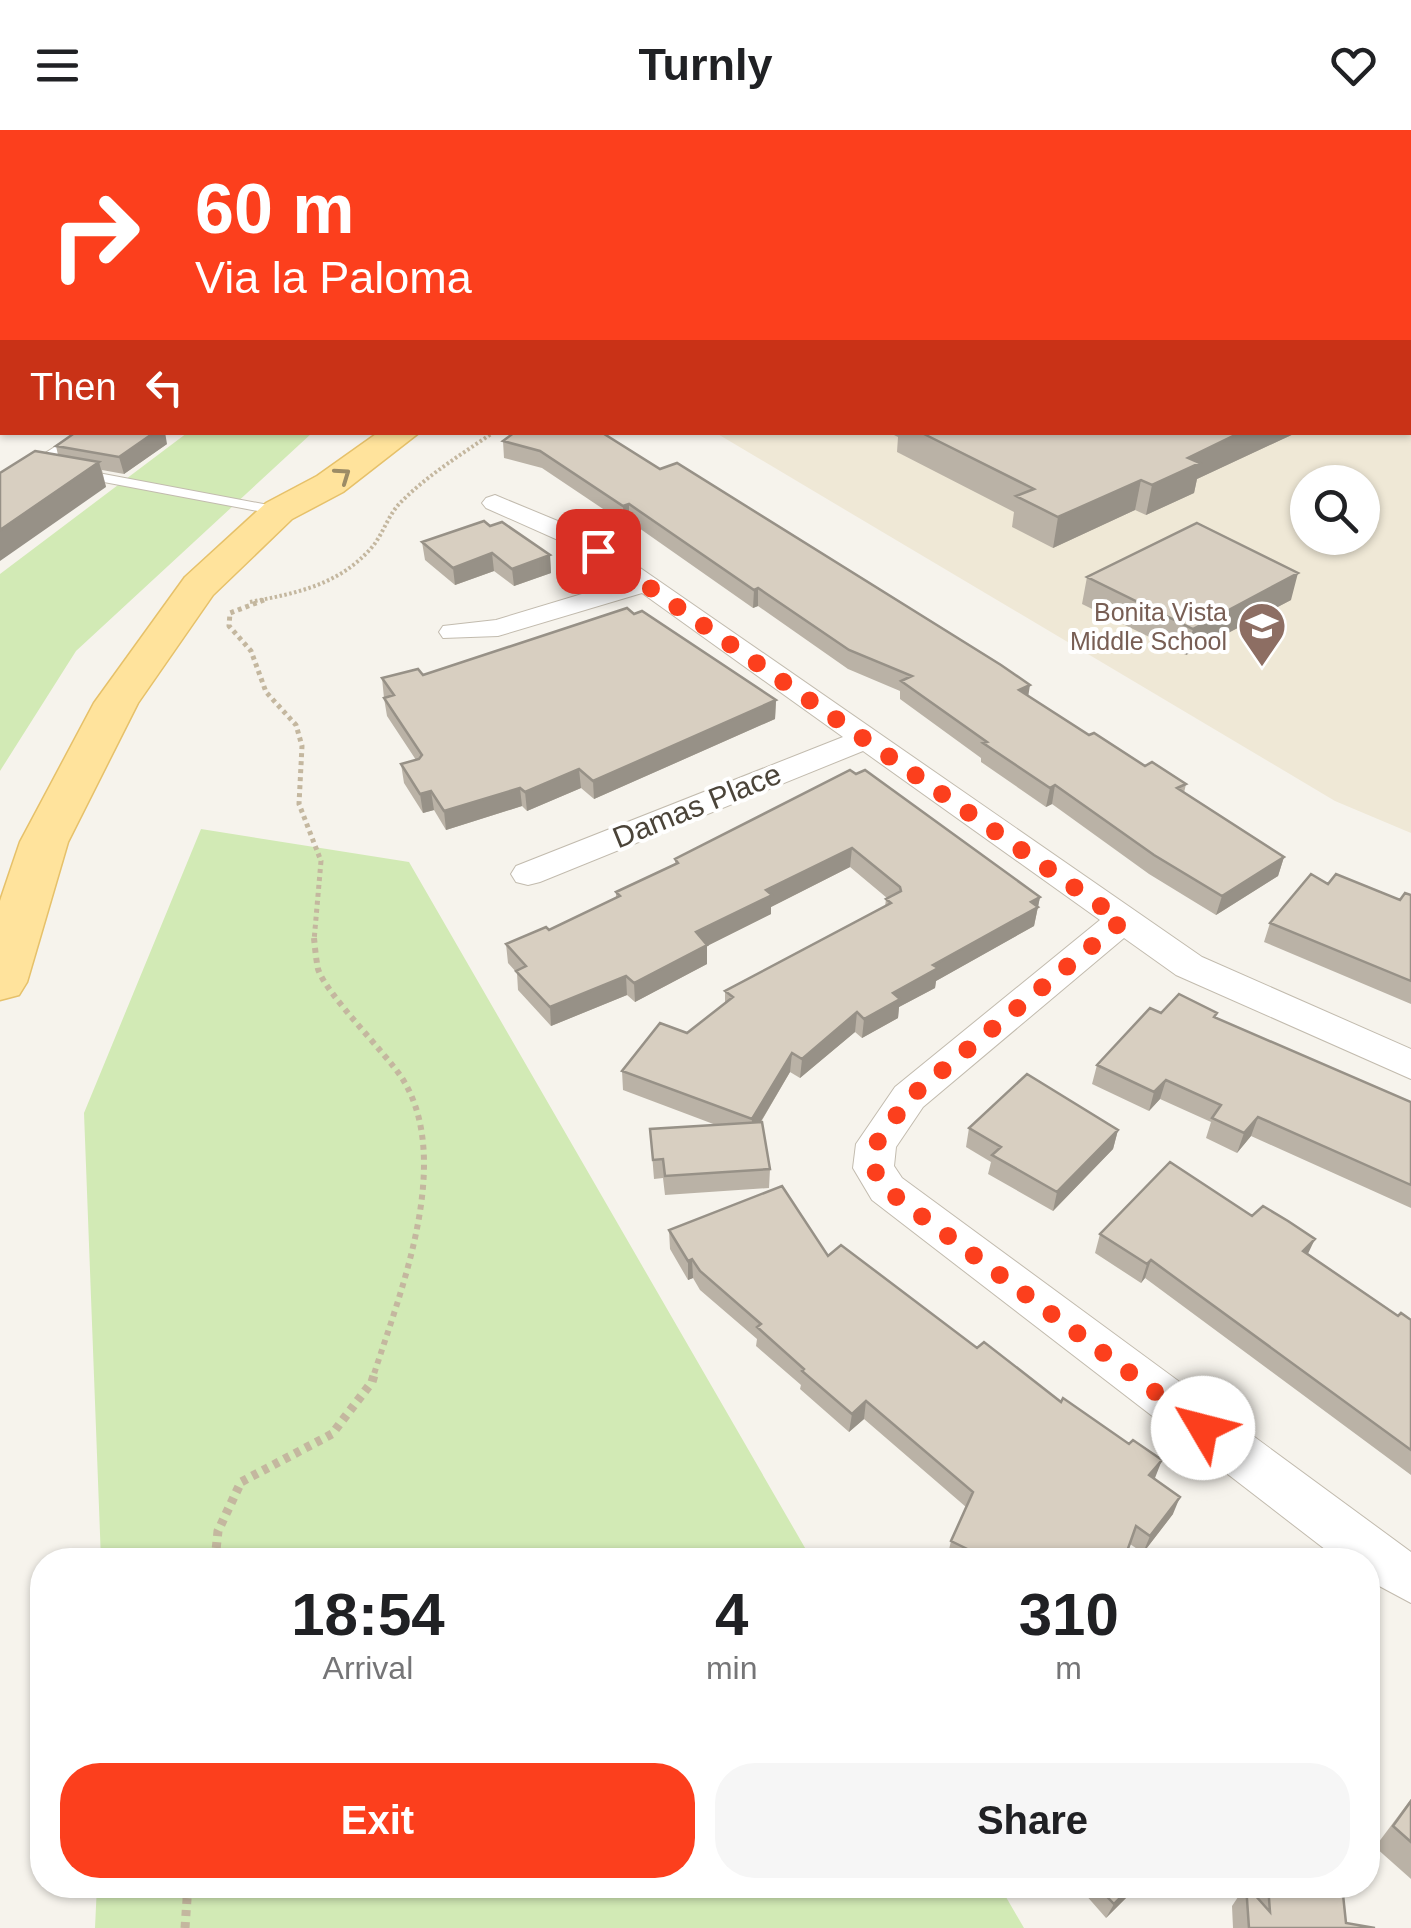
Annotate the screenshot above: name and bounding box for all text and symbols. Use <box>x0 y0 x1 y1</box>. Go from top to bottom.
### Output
icon: menu <box>30 38 85 93</box>
icon: heart <box>1326 38 1381 93</box>
text: Turnly <box>638 39 773 90</box>
icon: right <box>30 170 160 300</box>
text: 60 m <box>195 170 355 248</box>
text: Via la Paloma <box>195 252 472 303</box>
icon: left <box>137 360 192 415</box>
text: Then <box>30 366 117 408</box>
map controls <box>1290 465 1380 555</box>
button: search <box>1290 465 1380 555</box>
one-way arrow <box>332 469 350 487</box>
pin <box>556 509 641 594</box>
icon: arrive <box>571 524 626 579</box>
place label: Bonita Vista Middle School <box>1070 598 1227 655</box>
school or university icon: Bonita Vista Middle School <box>1236 600 1288 668</box>
street label: Damas Place <box>608 757 786 854</box>
position arrow <box>1151 1376 1255 1480</box>
text: 18:54 <box>291 1581 445 1648</box>
text: 4 <box>715 1581 748 1648</box>
text: 310 <box>1019 1581 1119 1648</box>
text: Arrival <box>323 1650 413 1686</box>
text: min <box>706 1650 757 1686</box>
text: m <box>1055 1650 1082 1686</box>
button: Exit <box>60 1763 695 1878</box>
button: Share <box>715 1763 1350 1878</box>

